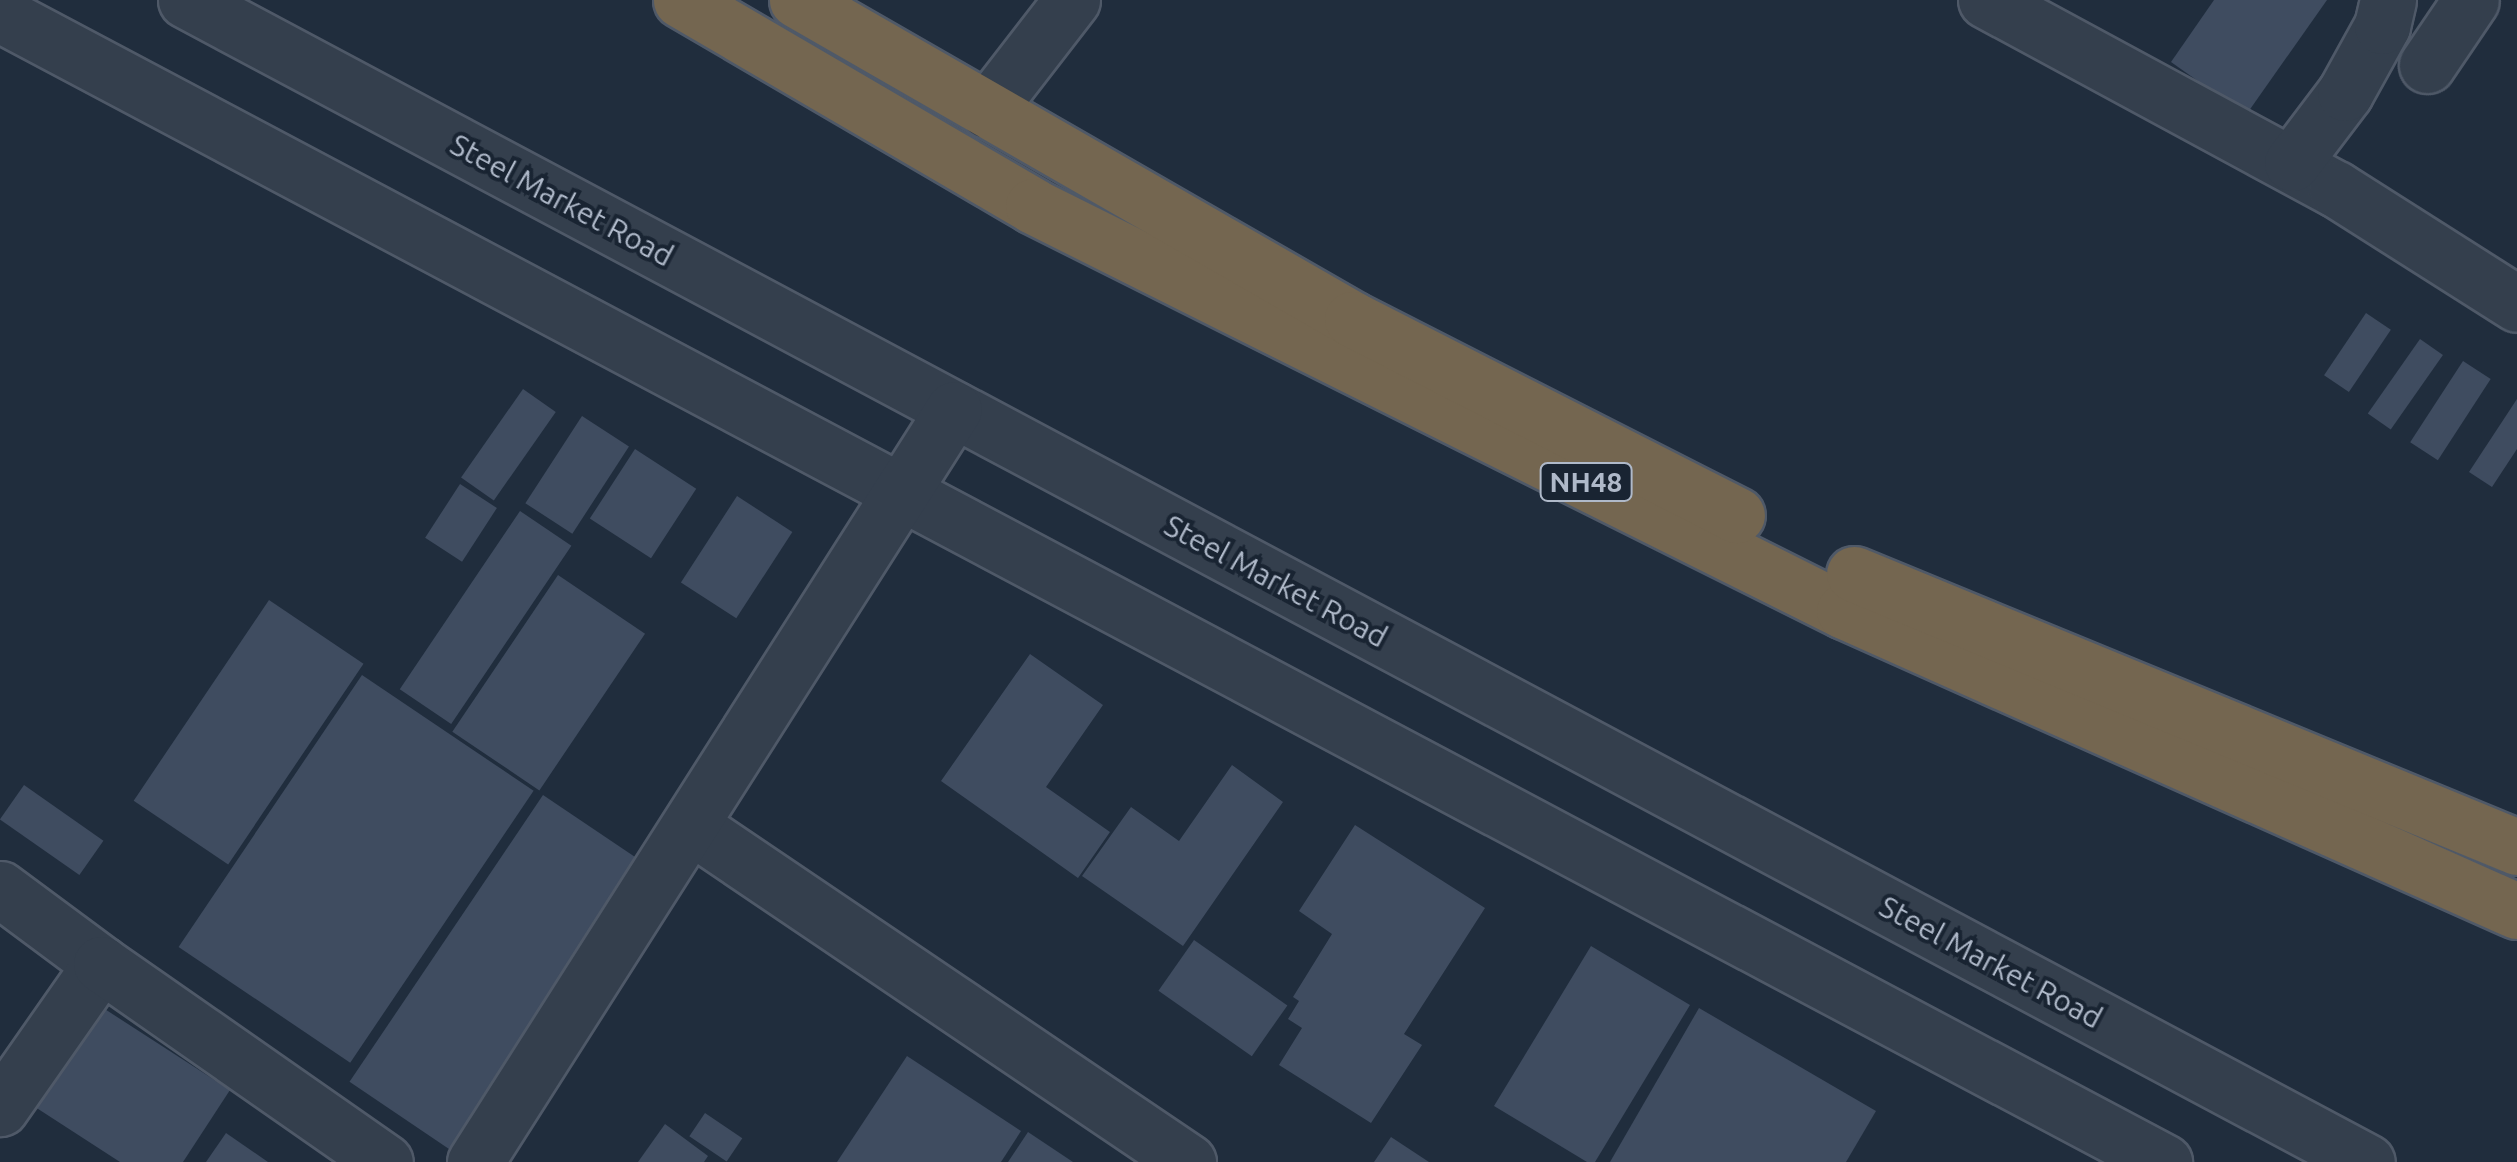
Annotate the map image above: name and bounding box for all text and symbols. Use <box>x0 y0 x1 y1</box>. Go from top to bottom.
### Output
street label: Steel Market Road <box>444 126 680 274</box>
road number: NH48 <box>1538 459 1634 505</box>
street label: Steel Market Road <box>1158 507 1394 655</box>
street label: Steel Market Road <box>1873 888 2109 1036</box>

